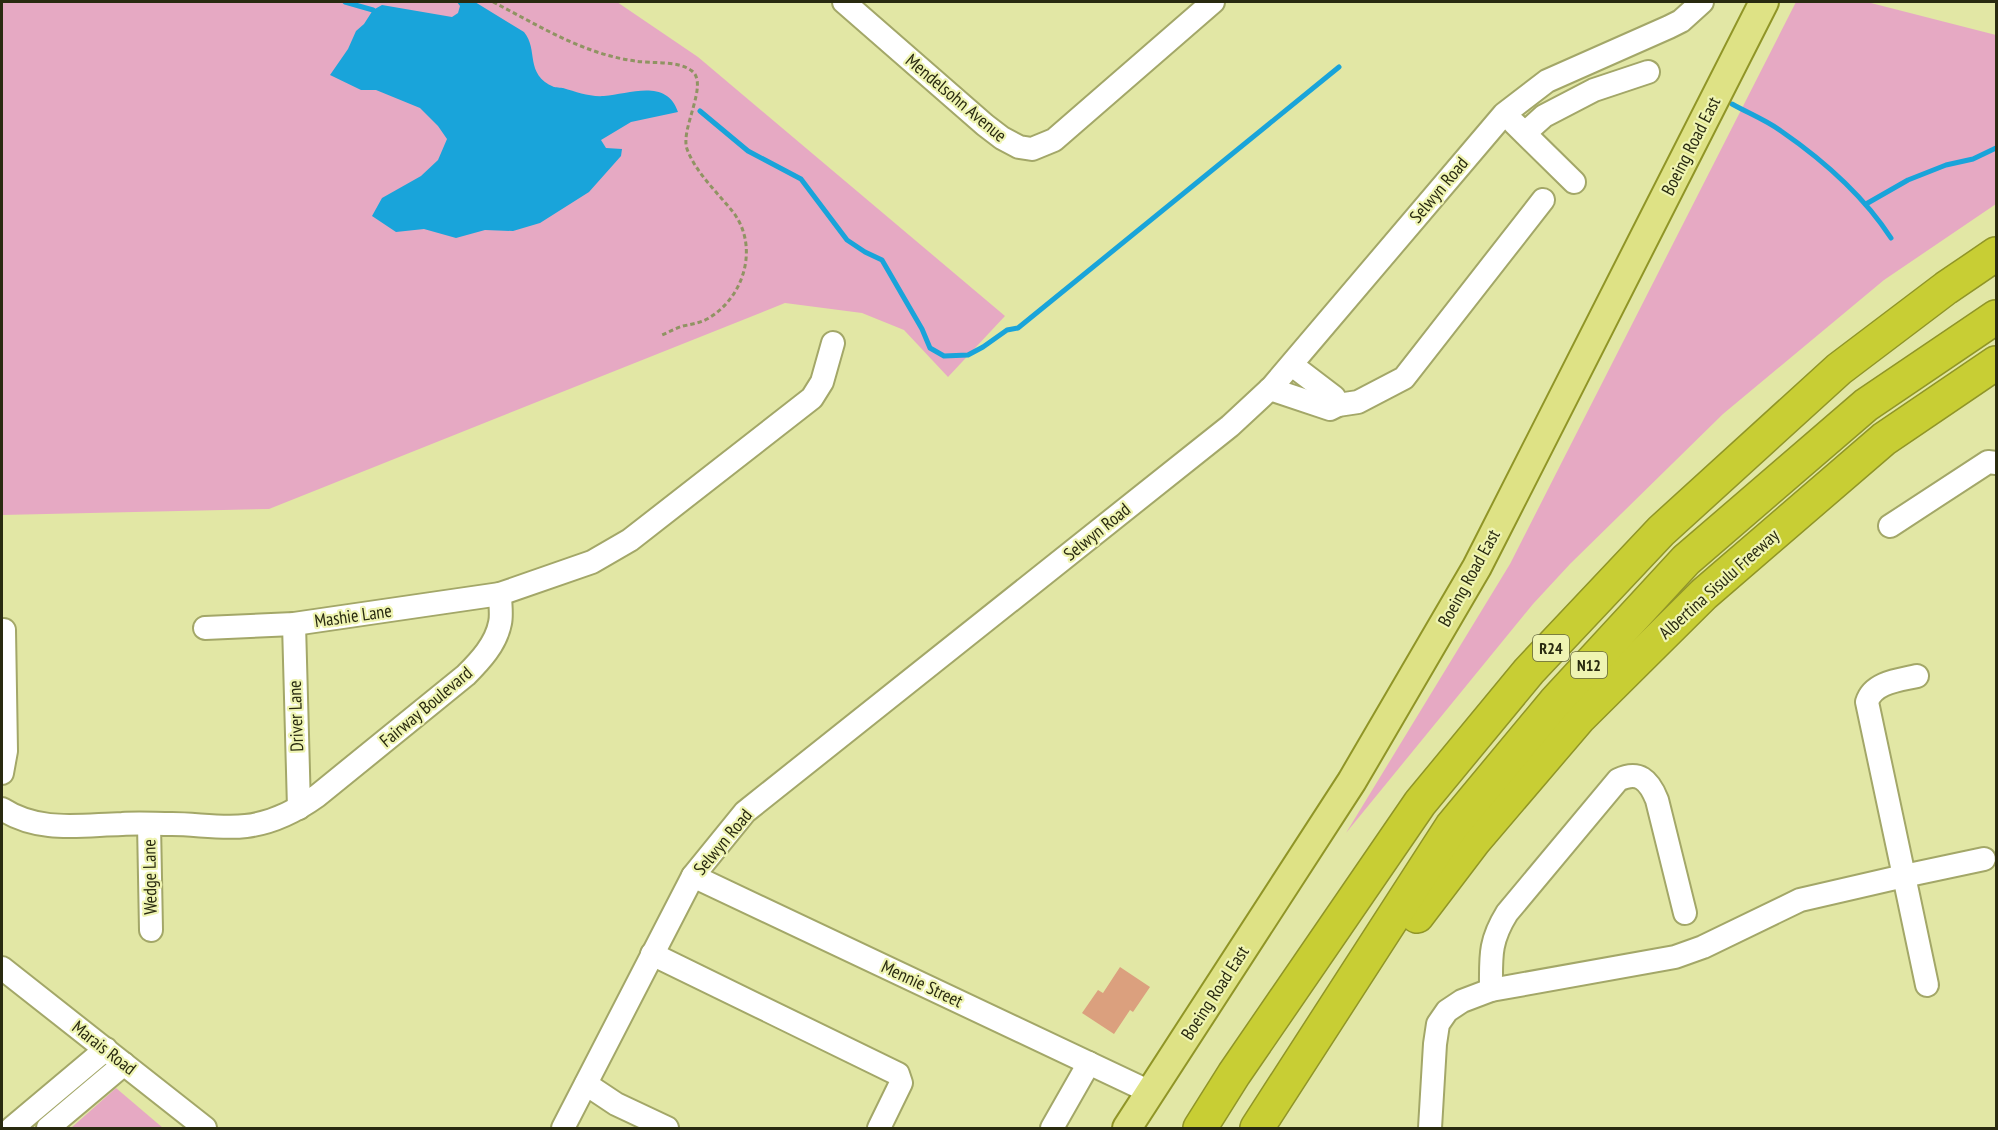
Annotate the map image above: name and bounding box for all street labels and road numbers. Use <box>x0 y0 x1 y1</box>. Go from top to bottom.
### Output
street label: Mendelsohn Avenue <box>901 49 1012 147</box>
street label: Boeing Road East <box>1656 93 1725 199</box>
street label: Selwyn Road <box>1404 152 1473 227</box>
street label: Selwyn Road <box>1059 498 1135 566</box>
street label: Albertina Sisulu Freeway <box>1654 523 1784 644</box>
street label: Boeing Road East <box>1432 525 1505 630</box>
street label: Mashie Lane <box>313 599 393 632</box>
road number: R24 <box>1533 635 1569 661</box>
road number: N12 <box>1571 652 1607 678</box>
street label: Fairway Boulevard <box>375 661 477 752</box>
street label: Driver Lane <box>283 680 308 752</box>
street label: Selwyn Road <box>688 804 757 879</box>
street label: Wedge Lane <box>137 839 162 915</box>
street label: Boeing Road East <box>1176 941 1254 1044</box>
street label: Mennie Street <box>878 955 967 1012</box>
street label: Marais Road <box>68 1015 141 1080</box>

